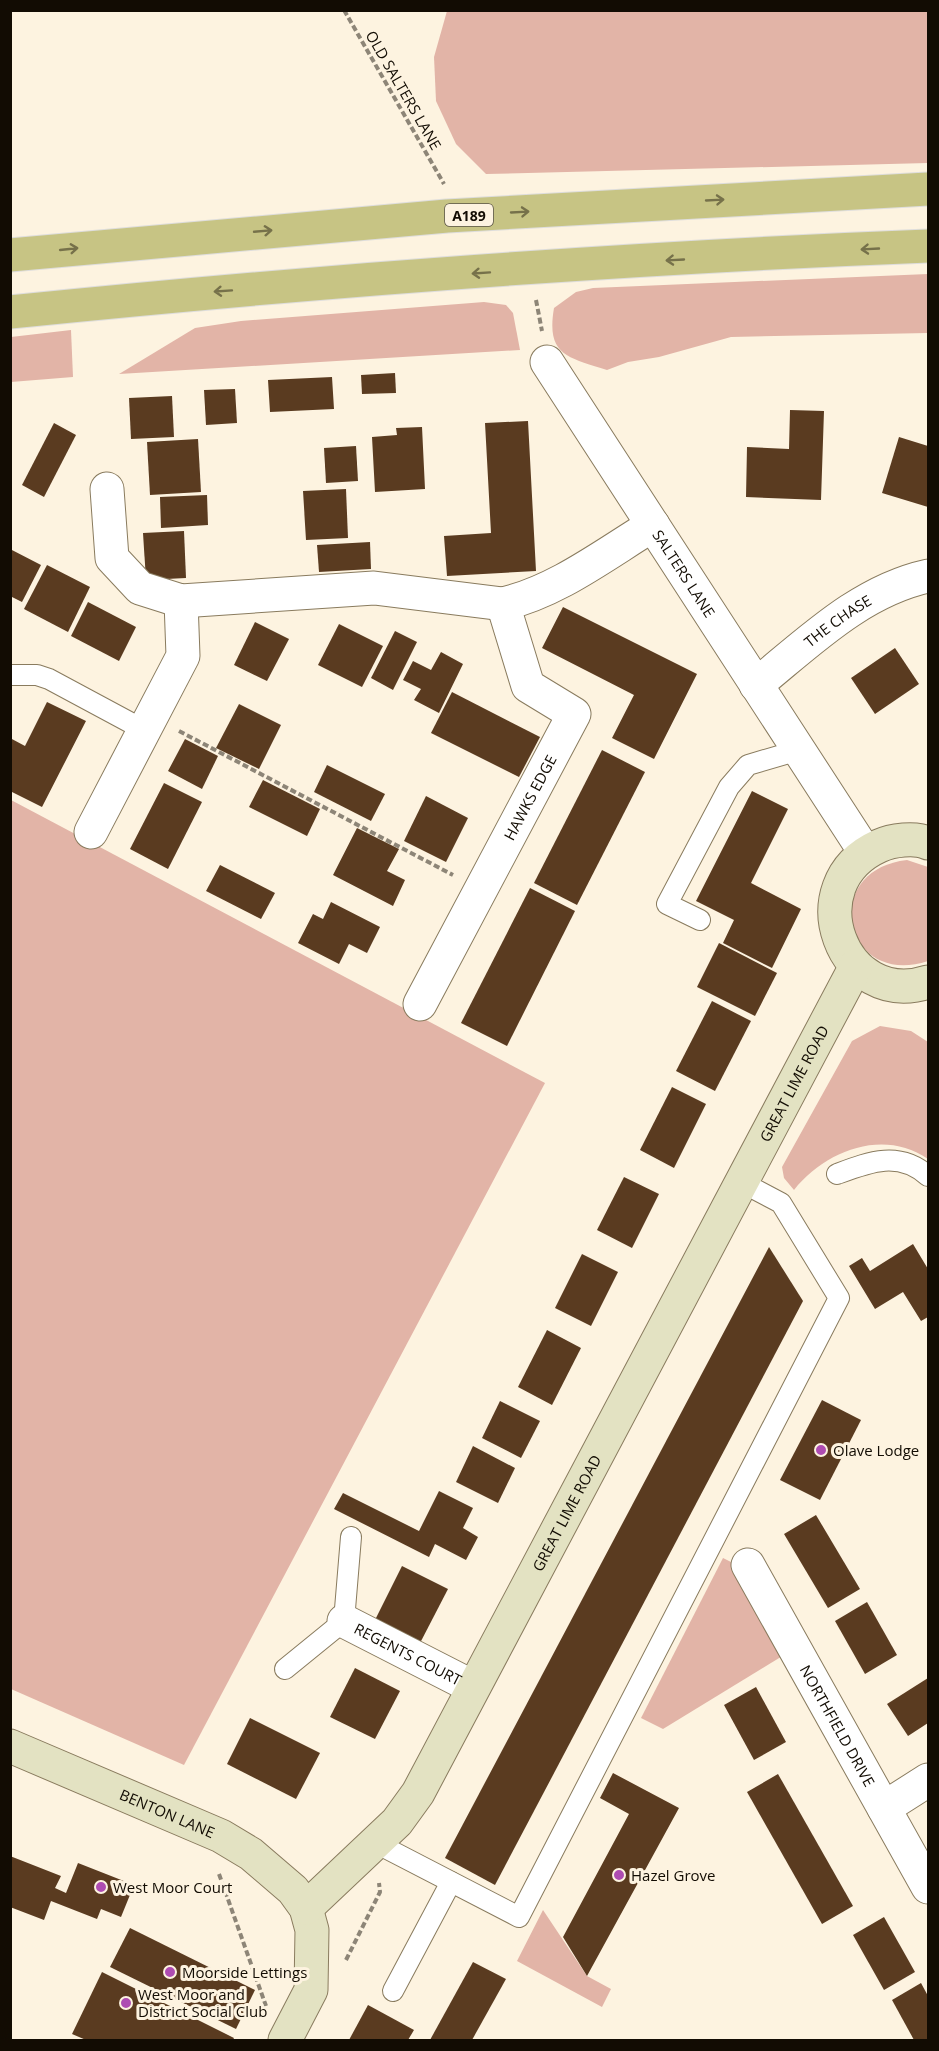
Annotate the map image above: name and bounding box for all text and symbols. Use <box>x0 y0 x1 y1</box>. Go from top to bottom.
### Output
street label: OLD SALTERS LANE <box>362 27 446 153</box>
one-way arrow <box>704 194 724 205</box>
road number: A189 <box>445 204 493 226</box>
one-way arrow <box>510 206 530 217</box>
one-way arrow <box>252 225 272 236</box>
one-way arrow <box>58 243 78 254</box>
one-way arrow <box>861 243 881 254</box>
one-way arrow <box>666 255 686 266</box>
one-way arrow <box>471 267 491 278</box>
one-way arrow <box>214 286 234 297</box>
street label: SALTERS LANE <box>648 526 720 621</box>
street label: THE CHASE <box>800 590 875 651</box>
street label: HAWKS EDGE <box>499 751 561 844</box>
street label: GREAT LIME ROAD <box>755 1022 833 1145</box>
place label: Olave Lodge <box>833 1440 919 1460</box>
marker: Olave Lodge <box>814 1443 828 1457</box>
street label: GREAT LIME ROAD <box>527 1451 605 1575</box>
street label: REGENTS COURT <box>351 1618 466 1690</box>
street label: NORTHFIELD DRIVE <box>796 1661 880 1790</box>
street label: BENTON LANE <box>117 1784 218 1842</box>
place label: Hazel Grove <box>631 1865 716 1885</box>
marker: Hazel Grove <box>612 1868 626 1882</box>
place label: West Moor Court <box>113 1877 232 1897</box>
marker: West Moor Court <box>94 1880 108 1894</box>
place label: Moorside Lettings <box>182 1962 307 1982</box>
marker: Moorside Lettings <box>163 1965 177 1979</box>
place label: West Moor and District Social Club <box>138 1984 267 2021</box>
marker: West Moor and District Social Club <box>119 1996 133 2010</box>

